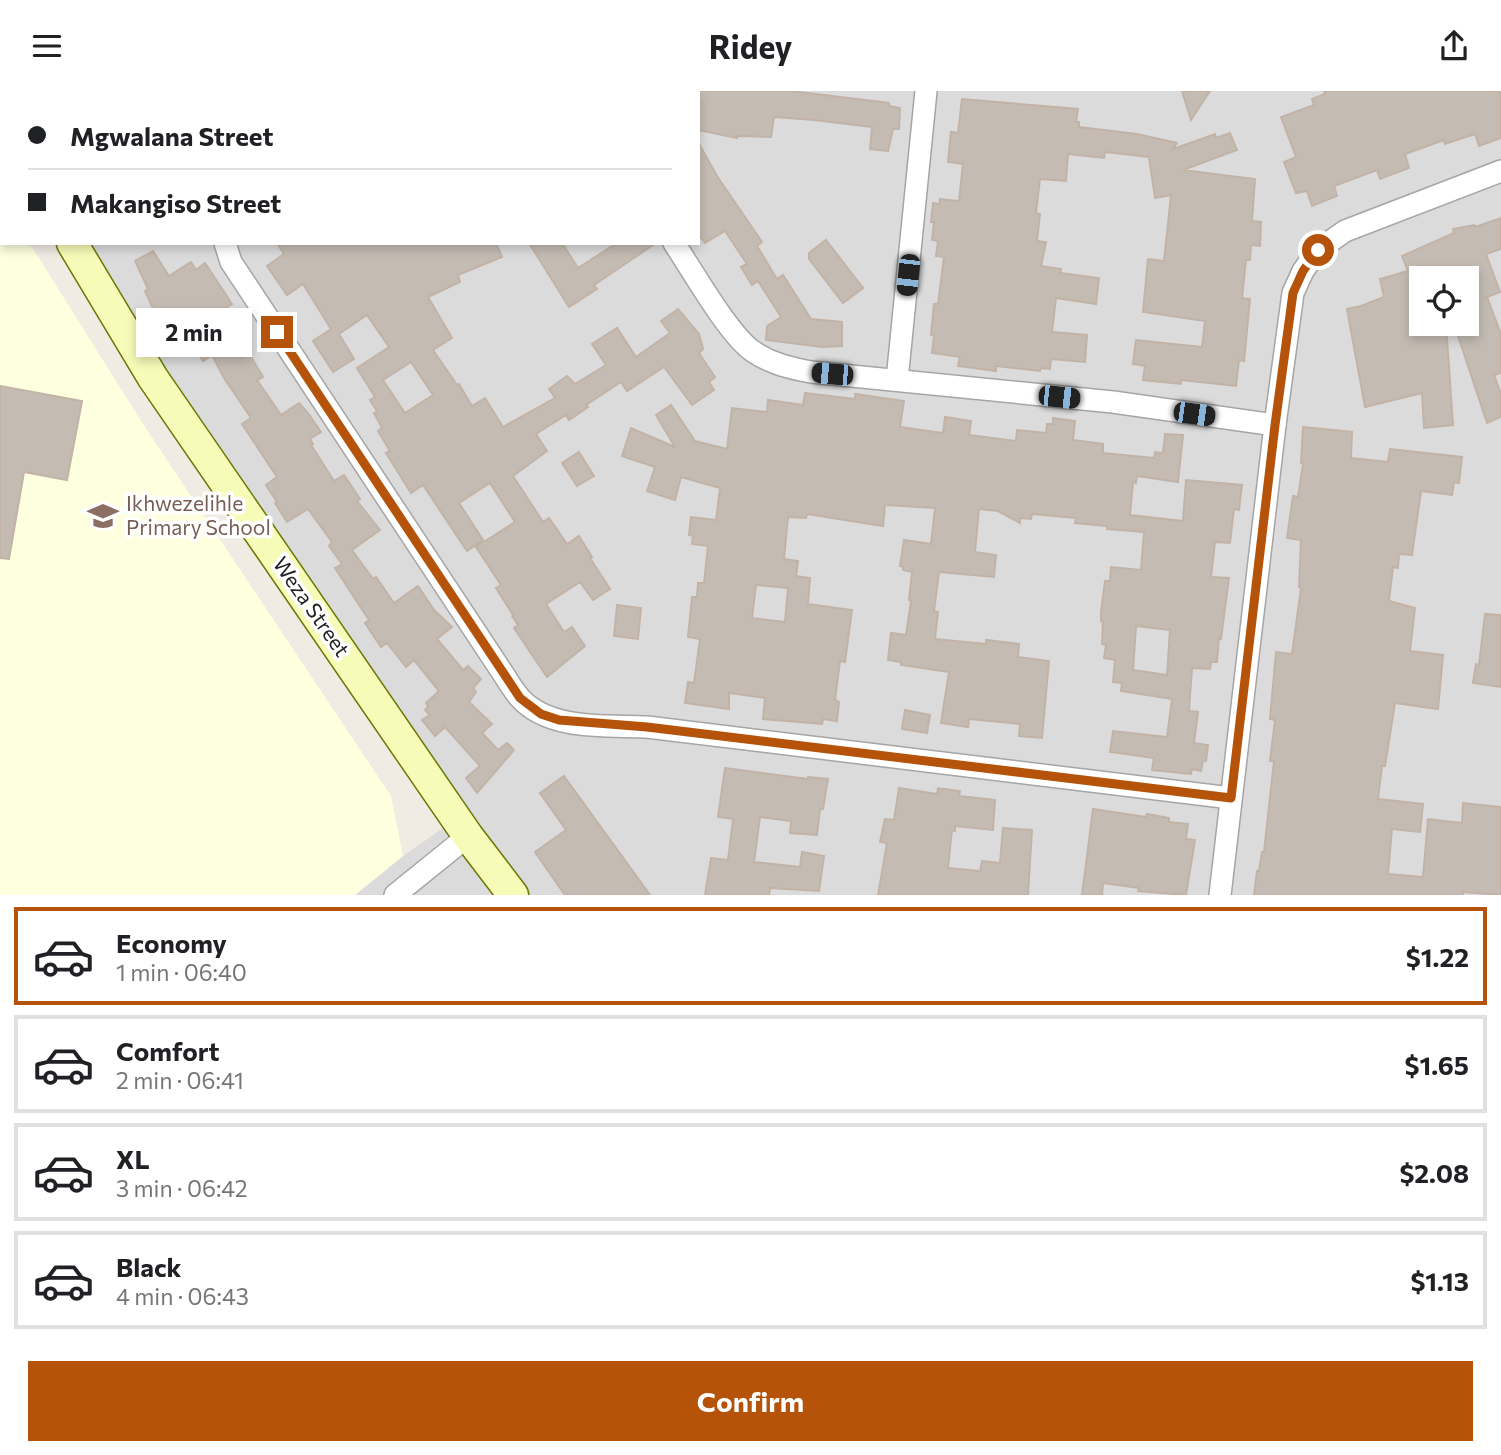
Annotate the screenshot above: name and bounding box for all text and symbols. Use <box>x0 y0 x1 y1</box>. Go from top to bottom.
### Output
text: Ridey <box>709 26 792 66</box>
icon: menu <box>28 27 66 65</box>
icon: share <box>1435 27 1473 65</box>
text: Mgwalana Street <box>70 120 273 151</box>
text: Makangiso Street <box>70 187 281 218</box>
route start <box>1302 234 1334 266</box>
car <box>896 253 921 297</box>
map controls <box>1409 266 1479 336</box>
button: locate <box>1409 266 1479 336</box>
callout: 2 min <box>137 307 252 357</box>
route end <box>261 316 293 348</box>
text: 2 min <box>165 318 223 346</box>
car <box>811 362 854 386</box>
car <box>1038 384 1081 410</box>
car <box>1172 401 1217 427</box>
place label: Ikhwezelihle Primary School <box>126 490 271 539</box>
school or university icon: Ikhwezelihle Primary School <box>86 499 120 533</box>
street label: Weza Street <box>269 552 356 661</box>
icon: car <box>32 925 95 988</box>
text: Economy <box>116 927 227 958</box>
text: $1.22 <box>1406 941 1469 972</box>
text: 1 min · 06:40 <box>116 958 247 986</box>
icon: car <box>32 1033 95 1096</box>
text: Comfort <box>116 1035 219 1066</box>
text: $1.65 <box>1405 1049 1469 1080</box>
text: 2 min · 06:41 <box>116 1066 244 1094</box>
icon: car <box>32 1141 95 1204</box>
text: XL <box>116 1143 150 1174</box>
text: $2.08 <box>1399 1157 1469 1188</box>
text: 3 min · 06:42 <box>116 1174 248 1202</box>
icon: car <box>32 1249 95 1312</box>
text: Black <box>116 1251 182 1282</box>
text: $1.13 <box>1410 1265 1469 1296</box>
text: 4 min · 06:43 <box>116 1282 249 1310</box>
button: Confirm <box>28 1361 1473 1441</box>

